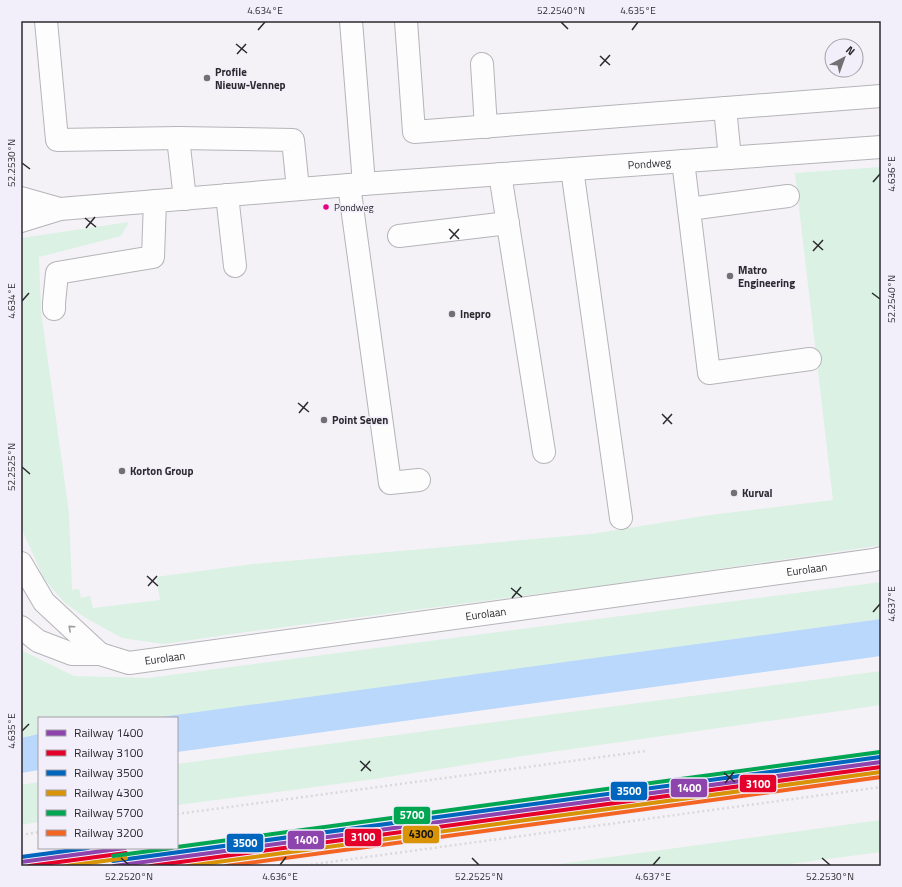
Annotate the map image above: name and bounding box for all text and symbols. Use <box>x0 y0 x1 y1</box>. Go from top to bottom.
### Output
text: 4.634°E <box>247 3 283 18</box>
text: 52.2540°N <box>537 3 585 18</box>
text: 4.635°E <box>620 3 656 18</box>
north arrow <box>824 38 864 78</box>
text: N <box>842 42 859 59</box>
place label: Profile Nieuw-Vennep <box>215 64 286 93</box>
marker: Profile Nieuw-Vennep <box>202 73 212 83</box>
text: 52.2530°N <box>4 139 19 187</box>
street label: Pondweg <box>627 154 672 173</box>
text: 4.636°E <box>884 156 899 192</box>
place label: Pondweg <box>334 200 374 215</box>
marker: Pondweg <box>321 202 331 212</box>
place label: Matro Engineering <box>738 262 795 291</box>
marker: Matro Engineering <box>725 271 735 281</box>
text: 52.2540°N <box>884 275 899 323</box>
text: 4.634°E <box>4 283 19 319</box>
place label: Inepro <box>460 306 491 322</box>
marker: Inepro <box>447 309 457 319</box>
place label: Point Seven <box>332 412 388 428</box>
marker: Point Seven <box>319 415 329 425</box>
text: 52.2525°N <box>4 443 19 491</box>
place label: Korton Group <box>130 463 193 479</box>
marker: Korton Group <box>117 466 127 476</box>
place label: Kurval <box>742 485 773 501</box>
marker: Kurval <box>729 488 739 498</box>
street label: Eurolaan <box>785 559 828 580</box>
text: 4.637°E <box>884 586 899 622</box>
street label: Eurolaan <box>464 603 507 624</box>
one-way arrow <box>68 625 76 632</box>
street label: Eurolaan <box>144 647 186 669</box>
text: 4.635°E <box>4 713 19 749</box>
legend <box>38 717 178 849</box>
text: Railway 1400 <box>74 723 143 742</box>
text: Railway 3100 <box>74 743 143 762</box>
text: Railway 3500 <box>74 763 143 782</box>
line badge: 3100 <box>739 774 777 793</box>
text: 3100 <box>746 776 770 792</box>
line badge: 1400 <box>670 778 708 798</box>
text: 1400 <box>677 780 701 796</box>
line badge: 3500 <box>610 781 648 801</box>
text: Railway 4300 <box>74 783 143 802</box>
text: 3500 <box>617 783 641 799</box>
text: Railway 5700 <box>74 803 143 822</box>
line badge: 5700 <box>393 806 431 825</box>
text: 5700 <box>400 807 424 823</box>
text: Railway 3200 <box>74 823 143 842</box>
line badge: 4300 <box>402 825 440 844</box>
text: 4300 <box>409 826 433 842</box>
line badge: 3100 <box>344 828 382 847</box>
text: 3100 <box>351 829 375 845</box>
line badge: 1400 <box>287 830 325 850</box>
text: 1400 <box>294 832 318 848</box>
line badge: 3500 <box>226 833 264 853</box>
text: 3500 <box>233 835 257 851</box>
text: 52.2520°N <box>105 869 153 884</box>
text: 4.636°E <box>262 869 298 884</box>
text: 52.2525°N <box>455 869 503 884</box>
text: 4.637°E <box>635 869 671 884</box>
text: 52.2530°N <box>806 869 854 884</box>

